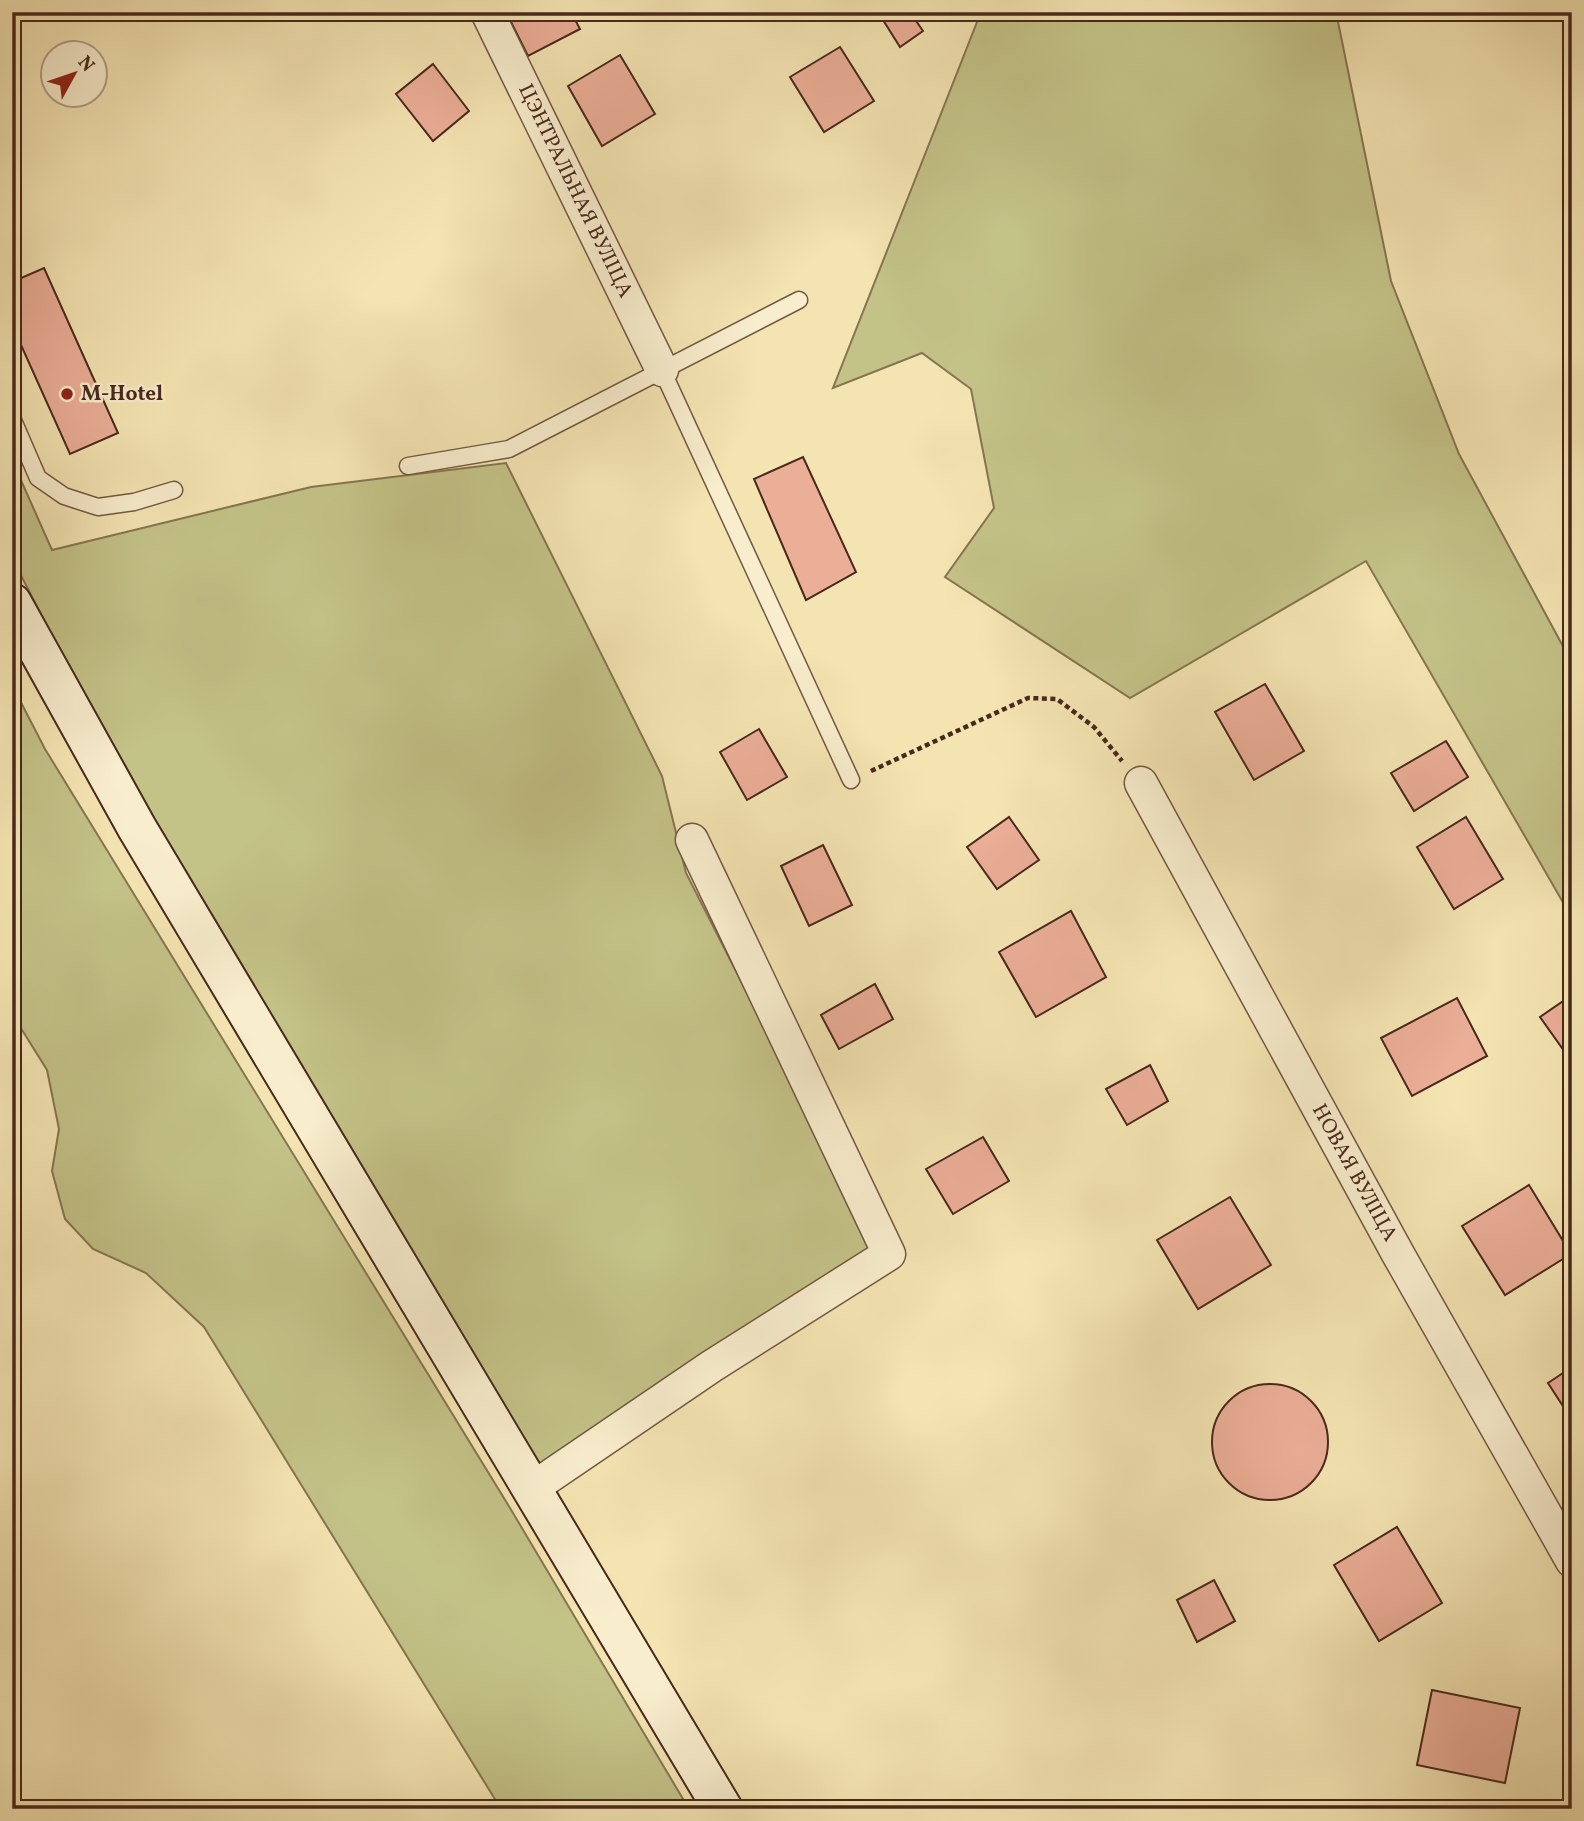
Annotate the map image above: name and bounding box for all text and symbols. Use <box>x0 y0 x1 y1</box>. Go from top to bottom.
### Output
north arrow <box>38 38 108 108</box>
text: N <box>71 51 100 78</box>
street label: ЦЭНТРАЛЬНАЯ ВУЛІЦА <box>511 79 640 303</box>
place label: M-Hotel <box>81 380 163 409</box>
marker: M-Hotel <box>59 386 75 402</box>
street label: НОВАЯ ВУЛІЦА <box>1304 1099 1404 1247</box>

